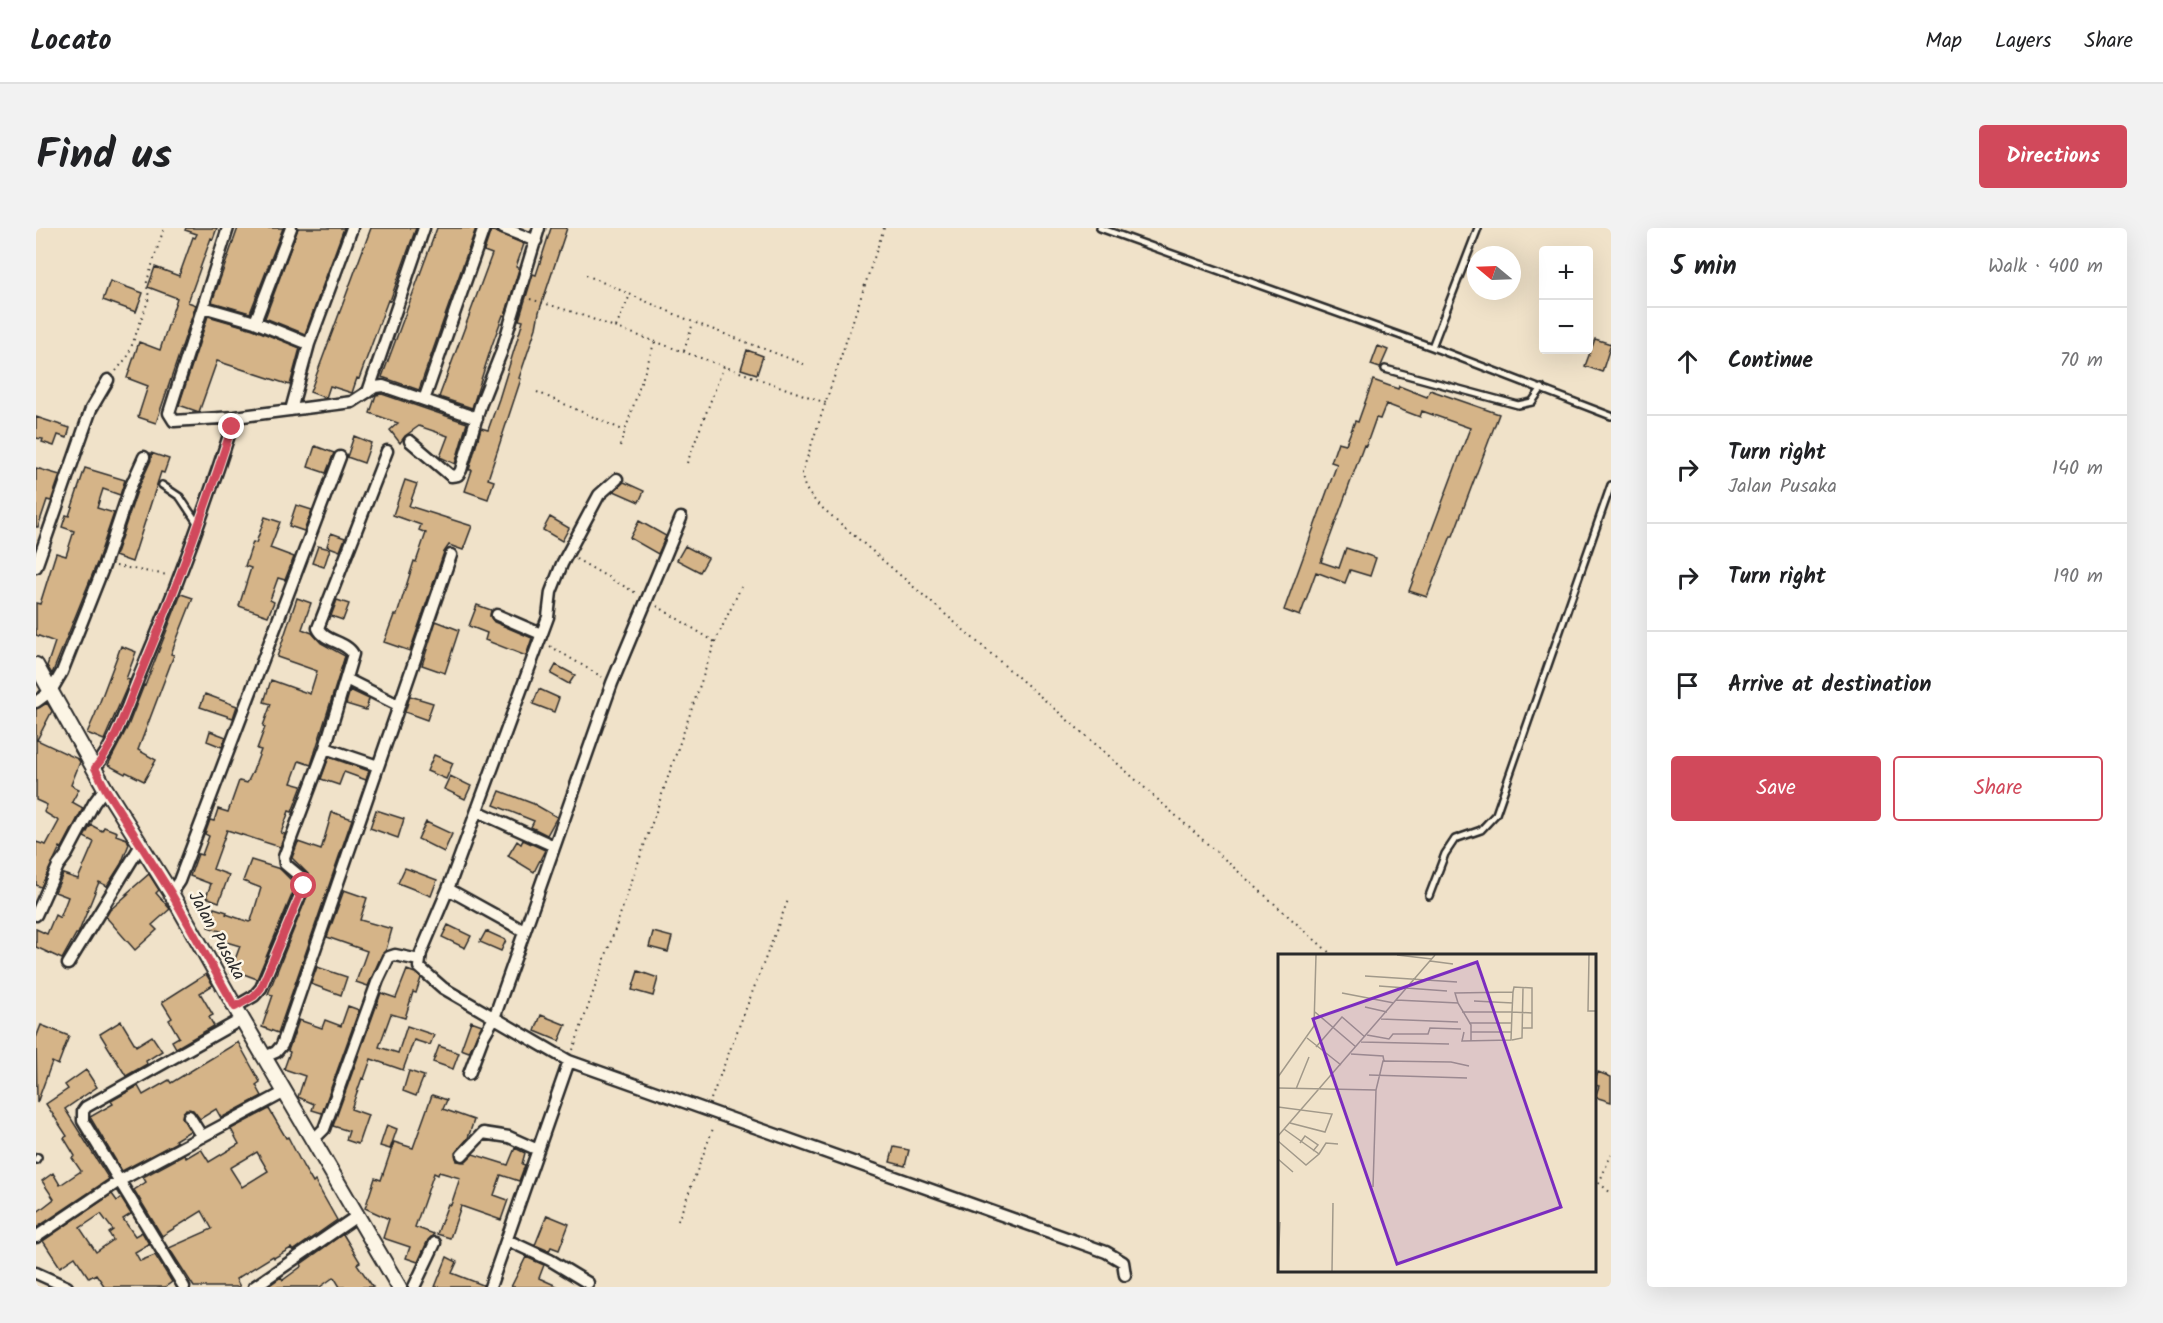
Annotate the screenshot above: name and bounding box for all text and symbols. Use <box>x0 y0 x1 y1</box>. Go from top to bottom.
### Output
text: Locato <box>30 19 111 64</box>
text: Map <box>1925 25 1962 58</box>
text: Layers <box>1995 25 2051 58</box>
text: Share <box>2084 25 2133 58</box>
text: Find us <box>36 123 172 190</box>
button: Directions <box>1979 125 2127 188</box>
north arrow <box>1467 246 1521 300</box>
map controls <box>1539 246 1593 354</box>
button: + <box>1539 246 1593 300</box>
text: 5 min <box>1671 246 1737 288</box>
text: Walk · 400 m <box>1988 251 2103 283</box>
button: − <box>1539 300 1593 354</box>
text: Continue <box>1728 344 1813 379</box>
icon: ahead <box>1671 345 1704 378</box>
text: 70 m <box>2060 345 2103 377</box>
route end <box>218 413 244 439</box>
text: Turn right <box>1728 436 1826 471</box>
icon: right <box>1671 453 1704 486</box>
text: 140 m <box>2052 453 2103 485</box>
text: Jalan Pusaka <box>1728 471 1837 503</box>
text: Turn right <box>1728 560 1826 595</box>
icon: right <box>1671 561 1704 594</box>
text: 190 m <box>2053 561 2103 593</box>
text: Arrive at destination <box>1728 668 1931 703</box>
icon: arrive <box>1671 669 1704 702</box>
button: Save <box>1671 756 1881 821</box>
button: Share <box>1893 756 2103 821</box>
route start <box>290 872 316 898</box>
street label: Jalan Pusaka <box>180 886 252 986</box>
inset map <box>1278 954 1596 1272</box>

